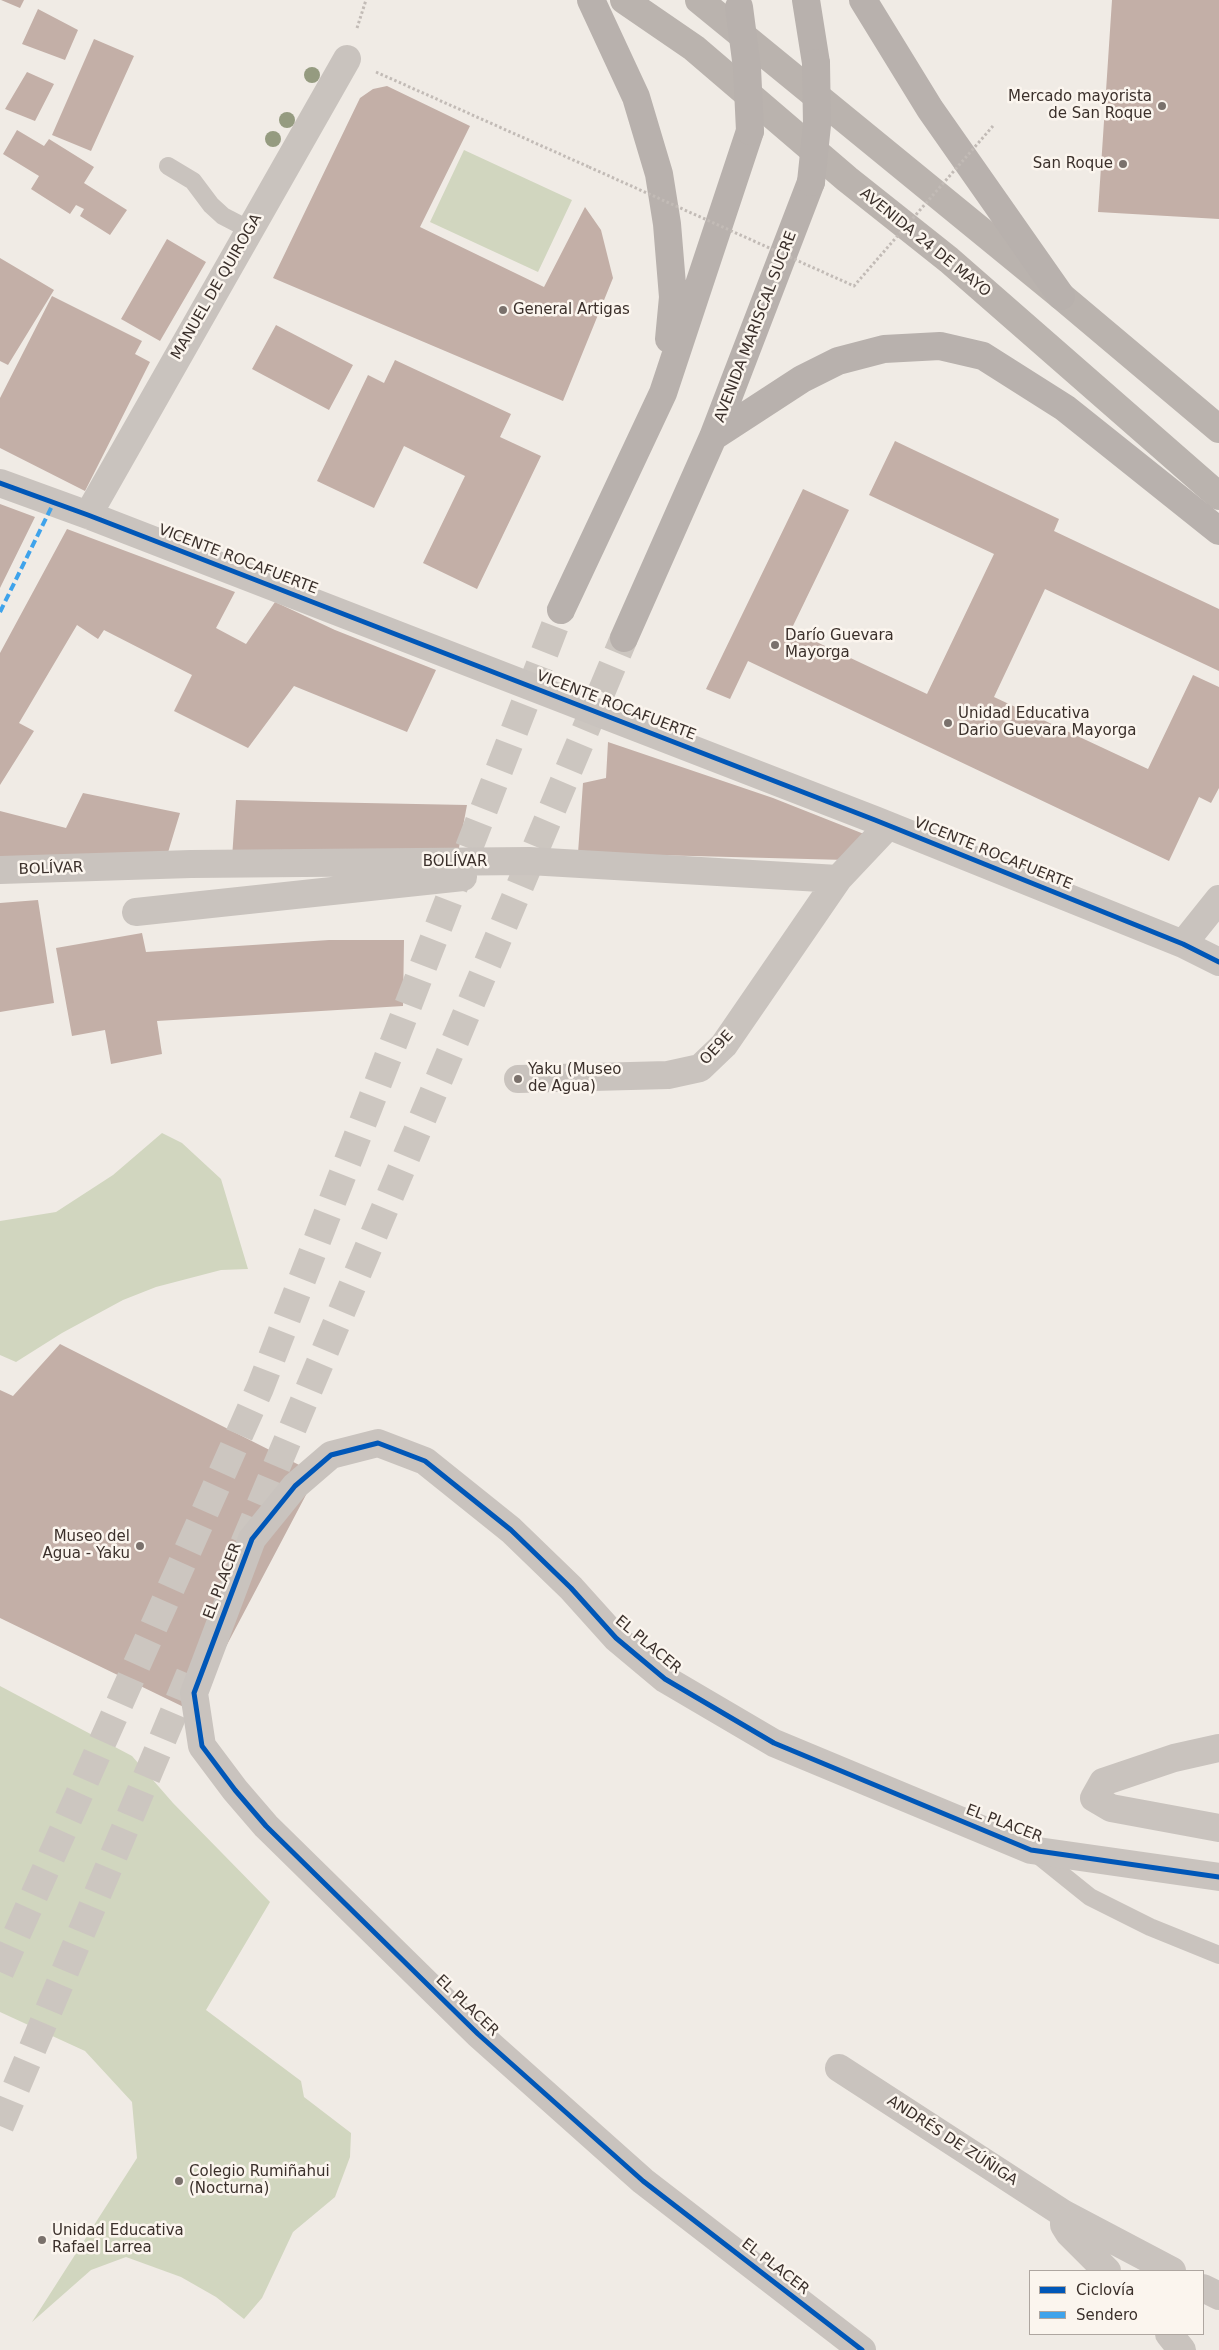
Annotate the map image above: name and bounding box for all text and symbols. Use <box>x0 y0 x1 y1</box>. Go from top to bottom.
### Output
place label: Mercado mayorista de San Roque <box>1008 88 1152 123</box>
marker: Mercado mayorista de San Roque <box>1156 100 1168 112</box>
place label: San Roque <box>1033 155 1113 173</box>
marker: San Roque <box>1117 158 1129 170</box>
street label: AVENIDA 24 DE MAYO <box>856 185 994 301</box>
street label: MANUEL DE QUIROGA <box>168 211 266 363</box>
street label: AVENIDA MARISCAL SUCRE <box>711 229 801 425</box>
place label: General Artigas <box>513 301 630 319</box>
marker: General Artigas <box>497 304 509 316</box>
street label: VICENTE ROCAFUERTE <box>156 521 320 599</box>
place label: Darío Guevara Mayorga <box>785 627 894 662</box>
marker: Darío Guevara Mayorga <box>769 639 781 651</box>
street label: VICENTE ROCAFUERTE <box>534 667 698 745</box>
place label: Unidad Educativa Dario Guevara Mayorga <box>958 705 1136 740</box>
marker: Unidad Educativa Dario Guevara Mayorga <box>942 717 954 729</box>
street label: VICENTE ROCAFUERTE <box>911 814 1075 894</box>
street label: BOLÍVAR <box>423 853 487 871</box>
street label: BOLÍVAR <box>18 859 84 879</box>
street label: OE9E <box>697 1027 737 1069</box>
place label: Yaku (Museo de Agua) <box>528 1061 621 1096</box>
marker: Yaku (Museo de Agua) <box>512 1073 524 1085</box>
place label: Museo del Agua - Yaku <box>43 1528 130 1563</box>
marker: Museo del Agua - Yaku <box>134 1540 146 1552</box>
street label: EL PLACER <box>200 1540 246 1622</box>
street label: EL PLACER <box>611 1612 685 1678</box>
street label: EL PLACER <box>963 1801 1045 1847</box>
street label: EL PLACER <box>432 1971 502 2041</box>
street label: ANDRÉS DE ZÚÑIGA <box>883 2092 1021 2190</box>
place label: Colegio Rumiñahui (Nocturna) <box>189 2163 330 2198</box>
marker: Colegio Rumiñahui (Nocturna) <box>173 2175 185 2187</box>
place label: Unidad Educativa Rafael Larrea <box>52 2222 184 2257</box>
marker: Unidad Educativa Rafael Larrea <box>36 2234 48 2246</box>
street label: EL PLACER <box>738 2235 812 2299</box>
legend <box>1029 2270 1204 2335</box>
text: Ciclovía <box>1076 2281 1134 2299</box>
text: Sendero <box>1076 2306 1138 2324</box>

